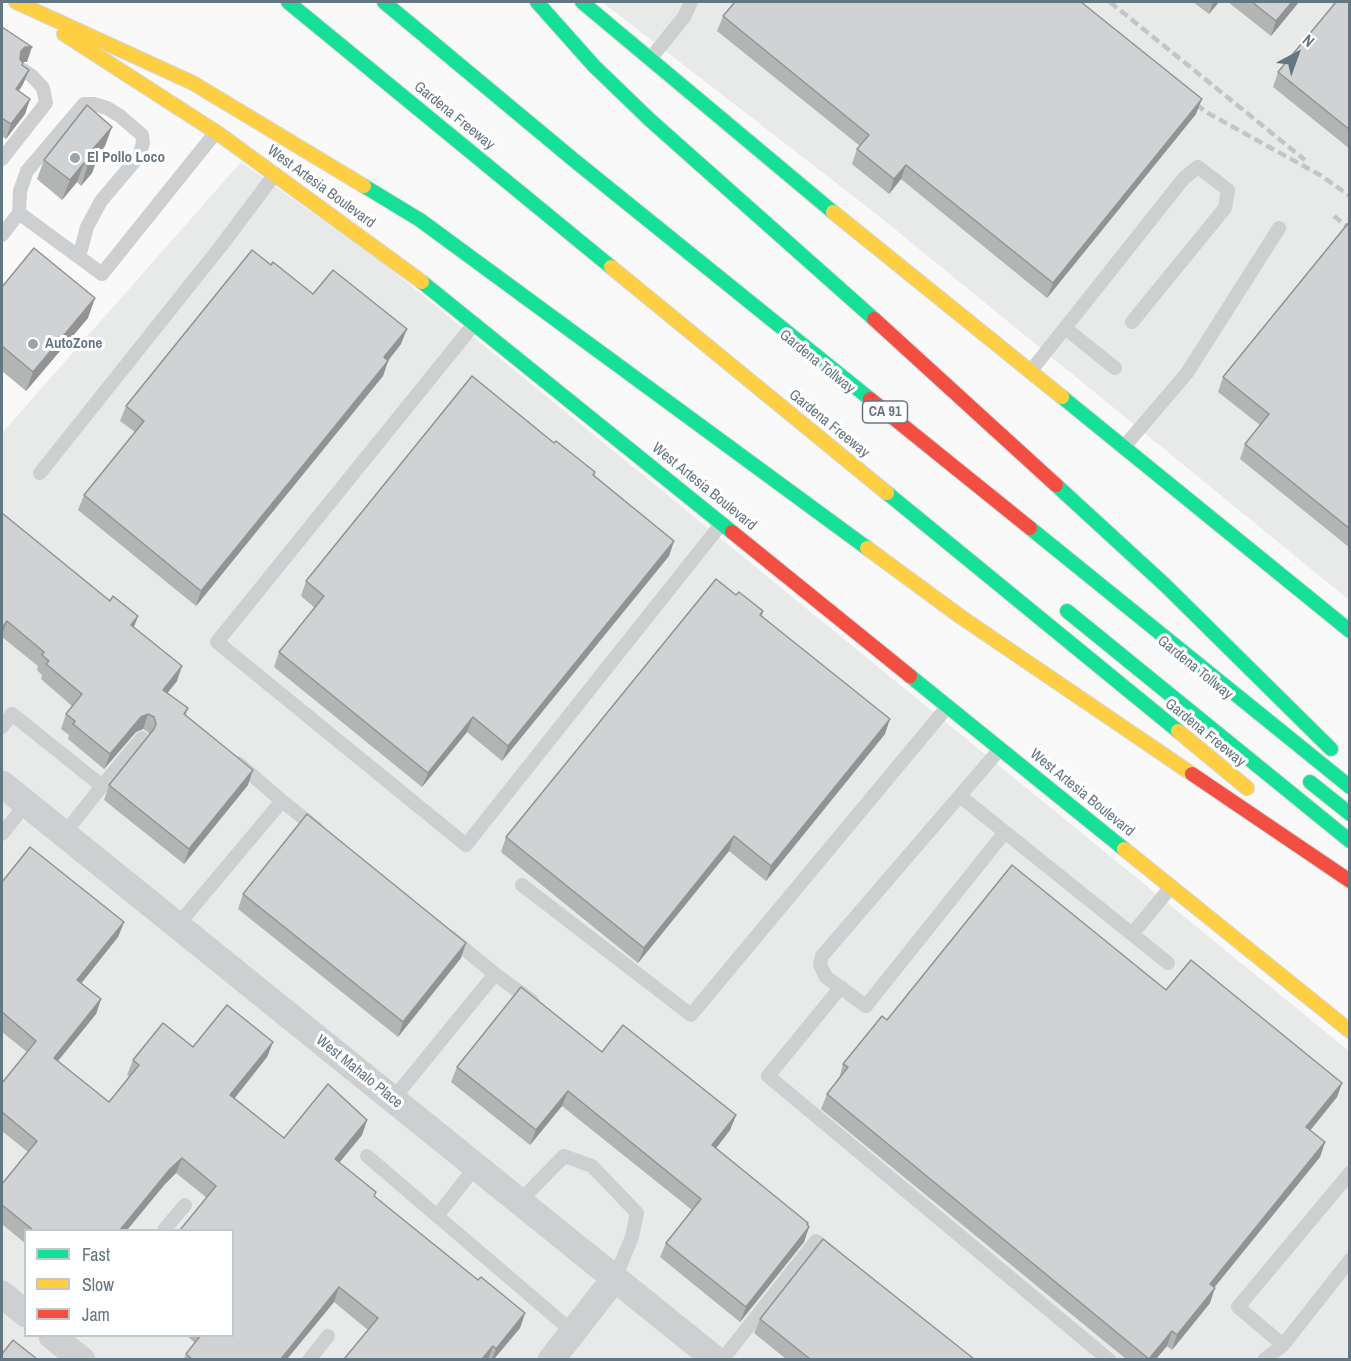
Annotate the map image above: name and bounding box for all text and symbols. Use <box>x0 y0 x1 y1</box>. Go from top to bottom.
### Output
north arrow <box>1267 24 1327 84</box>
text: N <box>1298 29 1320 52</box>
street label: Gardena Freeway <box>410 78 498 154</box>
street label: West Artesia Boulevard <box>264 142 378 232</box>
place label: El Pollo Loco <box>87 149 165 167</box>
marker: El Pollo Loco <box>68 151 82 165</box>
street label: Gardena Tollway <box>776 326 858 398</box>
place label: AutoZone <box>45 335 102 353</box>
marker: AutoZone <box>26 337 40 351</box>
street label: Gardena Freeway <box>785 386 873 462</box>
road number: CA 91 <box>862 401 908 423</box>
street label: West Artesia Boulevard <box>648 439 760 535</box>
street label: Gardena Tollway <box>1154 632 1236 704</box>
street label: Gardena Freeway <box>1161 695 1249 771</box>
street label: West Artesia Boulevard <box>1026 745 1138 841</box>
street label: West Mahalo Place <box>312 1032 406 1112</box>
legend <box>24 1229 234 1337</box>
text: Fast <box>82 1242 110 1267</box>
text: Slow <box>82 1272 114 1297</box>
text: Jam <box>82 1302 110 1327</box>

